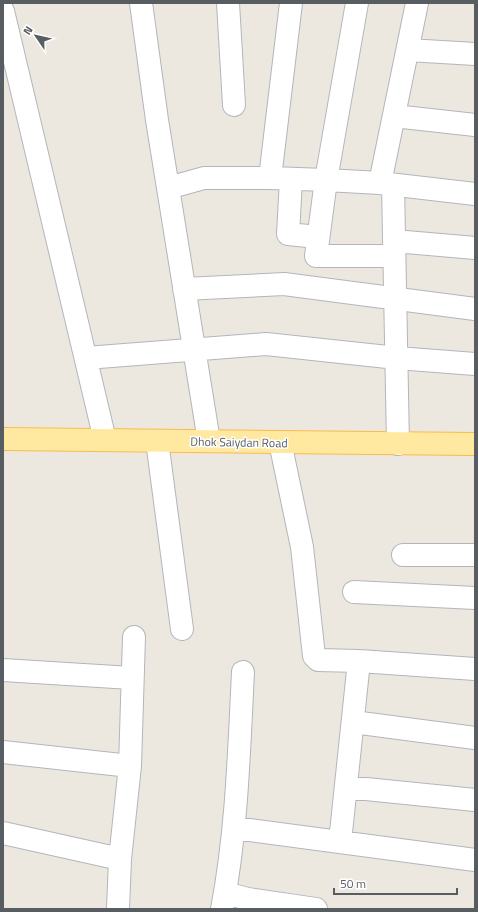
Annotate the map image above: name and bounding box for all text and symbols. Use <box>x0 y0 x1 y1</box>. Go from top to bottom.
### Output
north arrow <box>16 16 56 56</box>
text: N <box>19 23 36 38</box>
street label: Dhok Saiydan Road <box>190 432 288 452</box>
scale bar <box>334 870 457 896</box>
text: 50 m <box>340 874 366 893</box>

